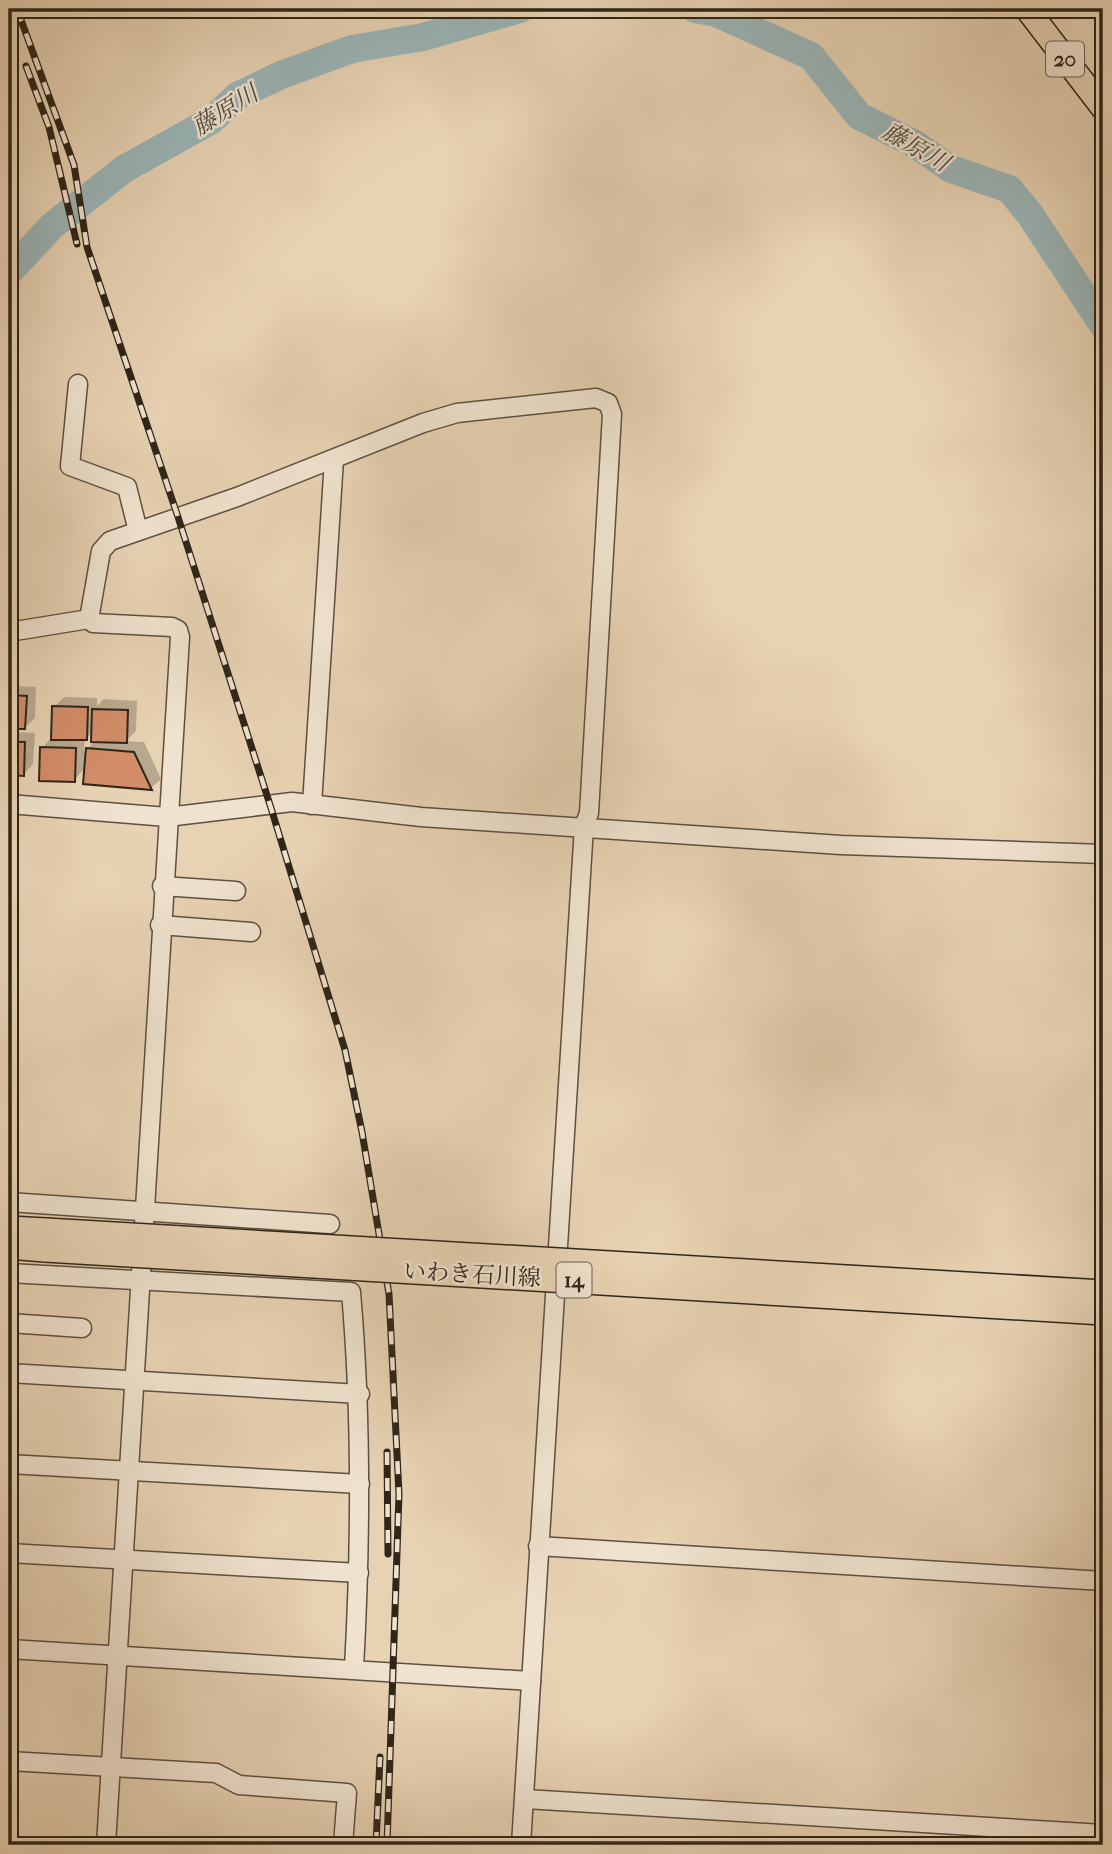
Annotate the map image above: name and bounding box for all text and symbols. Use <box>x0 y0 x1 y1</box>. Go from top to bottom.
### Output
road number: 20 <box>1046 42 1084 76</box>
water label: 藤原川 <box>187 77 265 141</box>
water label: 藤原川 <box>878 117 957 179</box>
street label: いわき石川線 <box>402 1257 542 1292</box>
road number: 14 <box>556 1262 592 1298</box>

